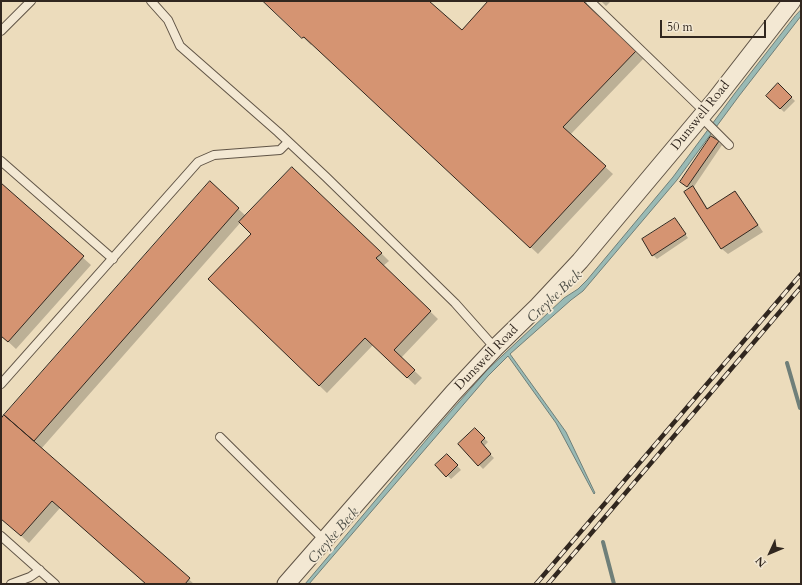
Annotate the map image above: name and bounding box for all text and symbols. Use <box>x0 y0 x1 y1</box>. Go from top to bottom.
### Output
scale bar <box>662 12 768 38</box>
text: 50 m <box>667 19 693 35</box>
street label: Dunswell Road <box>668 78 734 154</box>
water label: Creyke Beck <box>524 267 586 327</box>
street label: Dunswell Road <box>452 322 522 394</box>
water label: Creyke Beck <box>305 504 363 568</box>
north arrow <box>750 533 790 573</box>
text: N <box>752 553 770 570</box>

